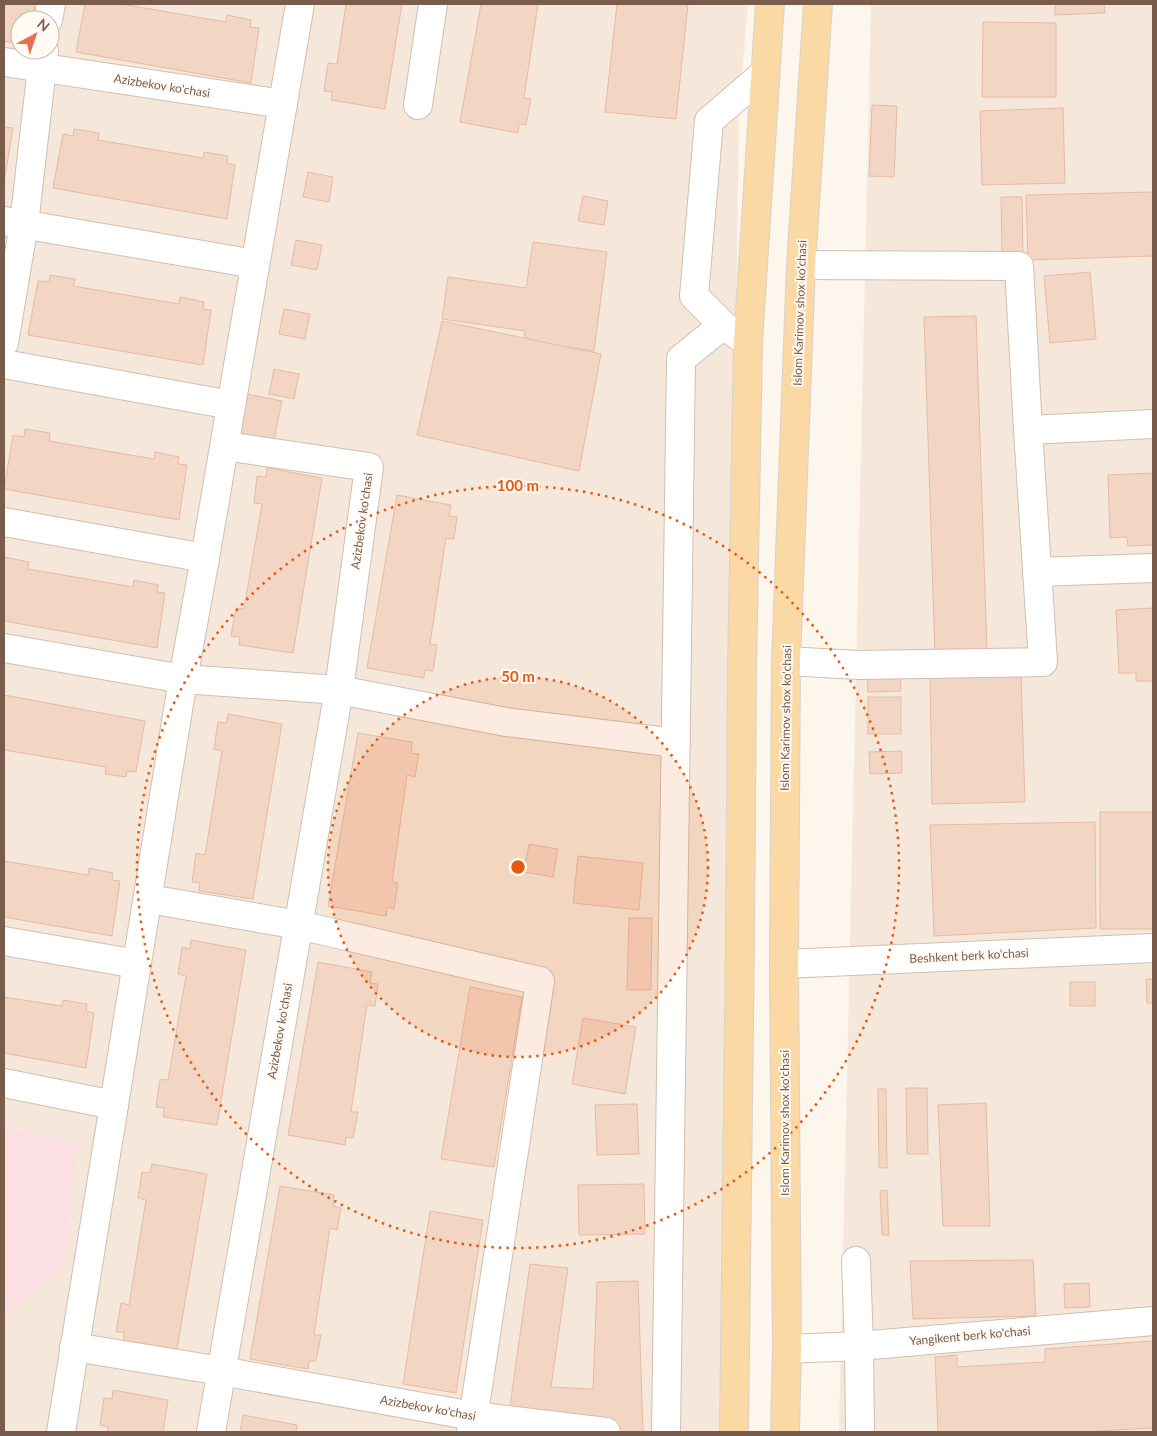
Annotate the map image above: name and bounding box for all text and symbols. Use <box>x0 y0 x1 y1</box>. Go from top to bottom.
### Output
north arrow <box>10 10 60 60</box>
text: N <box>34 15 53 35</box>
street label: Azizbekov ko'chasi <box>113 70 211 101</box>
street label: Islom Karimov shox ko'chasi <box>789 240 810 386</box>
street label: Azizbekov ko'chasi <box>347 472 376 570</box>
text: 100 m <box>497 476 539 494</box>
street label: Islom Karimov shox ko'chasi <box>777 645 794 791</box>
text: 50 m <box>501 667 535 685</box>
centre of rings <box>509 858 527 876</box>
street label: Beshkent berk ko'chasi <box>909 945 1029 966</box>
street label: Azizbekov ko'chasi <box>264 982 295 1080</box>
street label: Islom Karimov shox ko'chasi <box>777 1050 792 1196</box>
street label: Yangikent berk ko'chasi <box>909 1323 1031 1348</box>
street label: Azizbekov ko'chasi <box>379 1392 477 1423</box>

